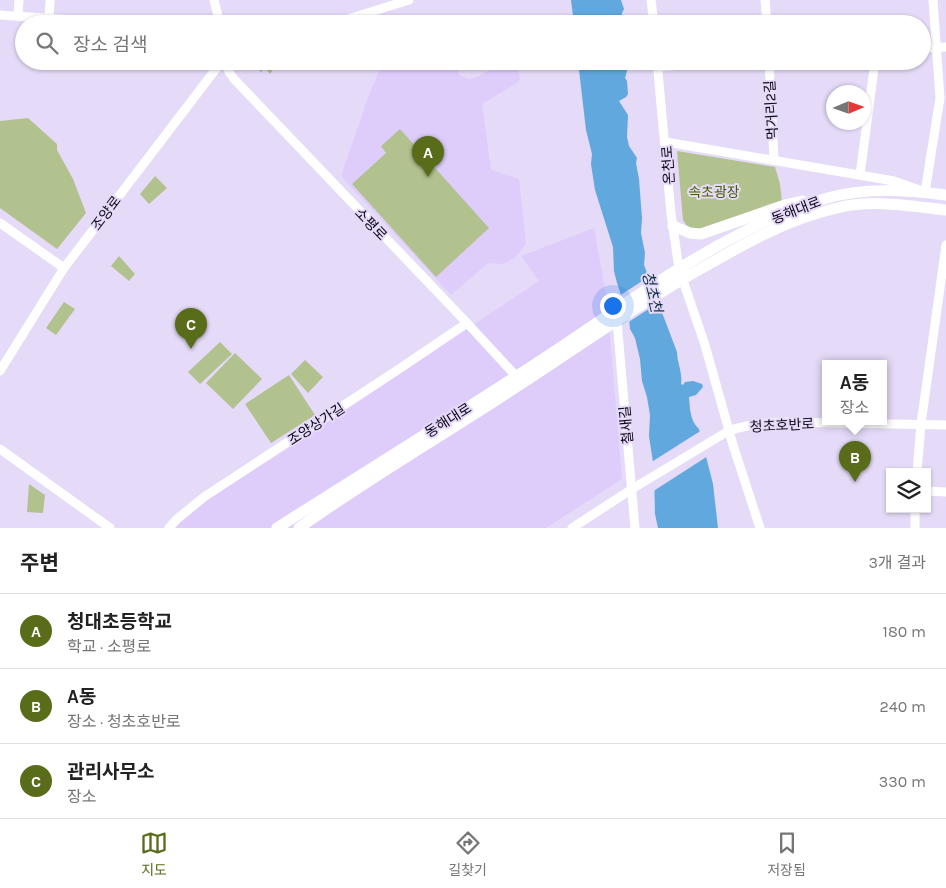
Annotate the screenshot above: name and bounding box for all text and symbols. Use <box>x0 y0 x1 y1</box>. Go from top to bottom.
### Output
search box <box>15 15 931 70</box>
icon: search <box>33 29 61 57</box>
text: 장소 검색 <box>73 34 147 56</box>
street label: 먹거리2길 <box>761 80 782 140</box>
north arrow <box>826 85 871 130</box>
pin: A <box>412 136 444 177</box>
street label: 온천로 <box>659 145 678 185</box>
park label: 속초광장 <box>688 184 740 201</box>
street label: 조양로 <box>88 193 125 234</box>
street label: 동해대로 <box>769 193 823 228</box>
street label: 소평로 <box>351 205 390 244</box>
water label: 청초천 <box>638 270 666 316</box>
your location <box>600 293 626 319</box>
pin: C <box>175 308 207 349</box>
popup <box>822 360 887 425</box>
text: A동 <box>840 372 869 394</box>
text: 장소 <box>840 398 869 417</box>
street label: 조양상가길 <box>285 400 348 449</box>
street label: 동해대로 <box>422 400 475 441</box>
street label: 철새길 <box>616 405 637 445</box>
street label: 청초호반로 <box>749 415 815 436</box>
pin: B <box>839 441 871 482</box>
map controls <box>886 468 931 513</box>
button: layers <box>886 468 931 513</box>
text: 주변 <box>20 551 59 575</box>
text: 3개 결과 <box>869 553 926 572</box>
text: 청대초등학교 <box>67 611 172 633</box>
text: A <box>31 622 41 641</box>
text: 180 m <box>883 622 926 641</box>
text: 학교 · 소평로 <box>67 637 151 656</box>
text: A동 <box>67 686 96 708</box>
text: B <box>31 697 41 716</box>
text: 240 m <box>880 697 926 716</box>
text: 장소 · 청초호반로 <box>67 712 181 731</box>
text: 관리사무소 <box>67 761 154 783</box>
text: C <box>31 772 41 791</box>
text: 330 m <box>879 772 926 791</box>
text: 장소 <box>67 787 96 806</box>
tab: 지도 <box>140 829 168 879</box>
tab: 길찾기 <box>448 829 487 879</box>
tab: 저장됨 <box>767 829 806 879</box>

